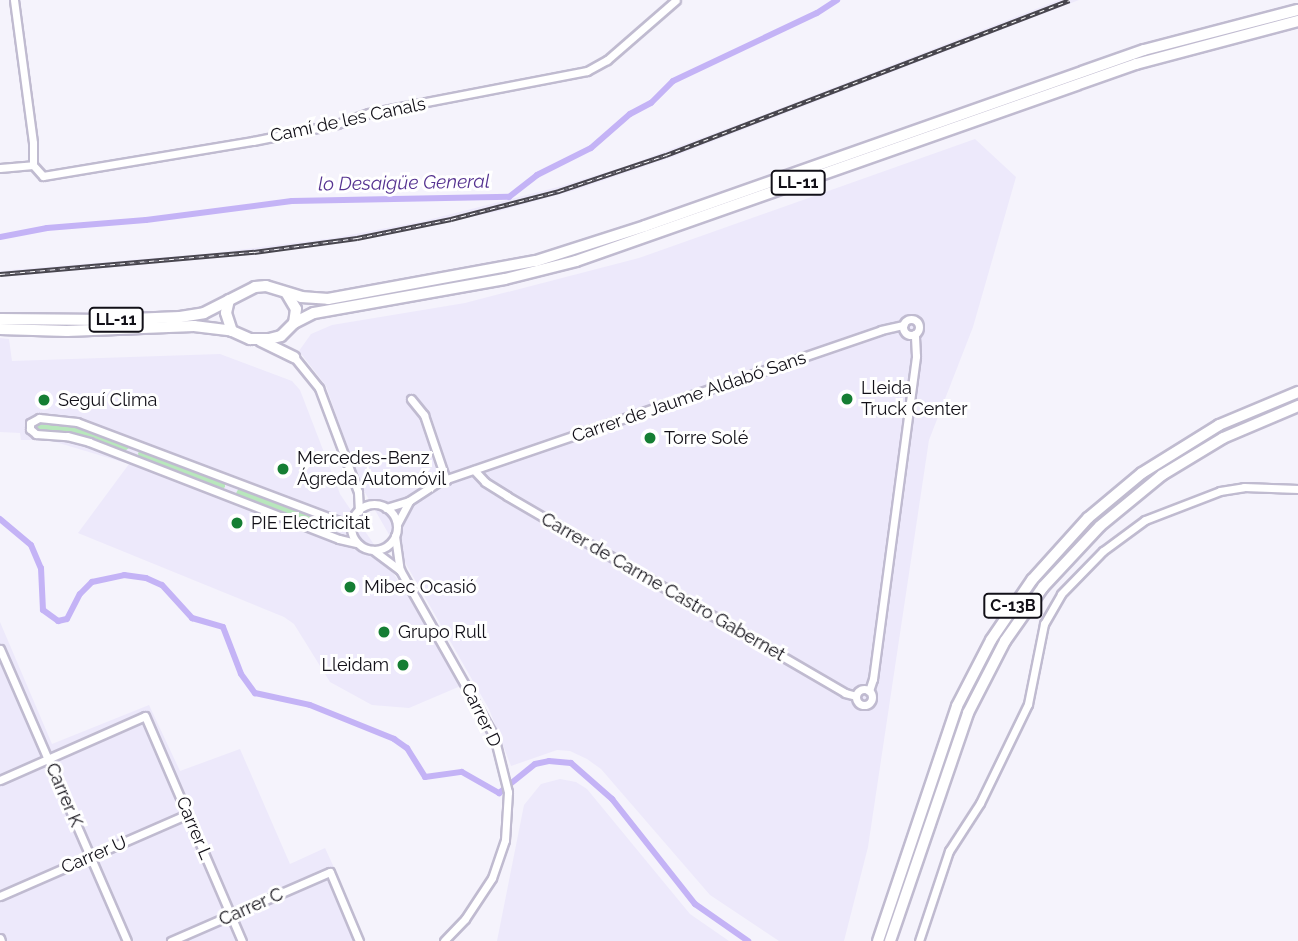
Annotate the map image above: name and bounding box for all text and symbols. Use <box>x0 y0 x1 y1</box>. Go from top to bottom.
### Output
street label: Camí de les Canals <box>268 93 428 147</box>
water label: lo Desaigüe General <box>318 170 490 196</box>
road number: LL-11 <box>770 170 826 196</box>
road number: LL-11 <box>88 308 144 332</box>
street label: Carrer de Jaume Aldabó Sans <box>569 347 809 447</box>
place label: Lleida Truck Center <box>861 378 967 420</box>
place label: Seguí Clima <box>58 389 157 411</box>
marker: Lleida Truck Center <box>839 391 855 407</box>
marker: Seguí Clima <box>36 392 52 408</box>
place label: Torre Solé <box>664 427 748 449</box>
marker: Torre Solé <box>642 430 658 446</box>
place label: Mercedes-Benz Ágreda Automóvil <box>297 448 447 490</box>
marker: Mercedes-Benz Ágreda Automóvil <box>275 461 291 477</box>
street label: Carrer de Carme Castro Gabernet <box>537 508 789 666</box>
place label: PIE Electricitat <box>251 512 370 534</box>
marker: PIE Electricitat <box>229 515 245 531</box>
place label: Mibec Ocasió <box>364 576 476 598</box>
marker: Mibec Ocasió <box>342 579 358 595</box>
road number: C-13B <box>983 594 1043 618</box>
place label: Grupo Rull <box>398 621 486 643</box>
marker: Grupo Rull <box>376 624 392 640</box>
place label: Lleidam <box>322 654 389 676</box>
marker: Lleidam <box>395 657 411 673</box>
street label: Carrer D <box>456 679 506 751</box>
street label: Carrer K <box>41 760 87 830</box>
street label: Carrer L <box>171 793 217 863</box>
street label: Carrer U <box>58 831 130 879</box>
street label: Carrer C <box>215 883 287 931</box>

